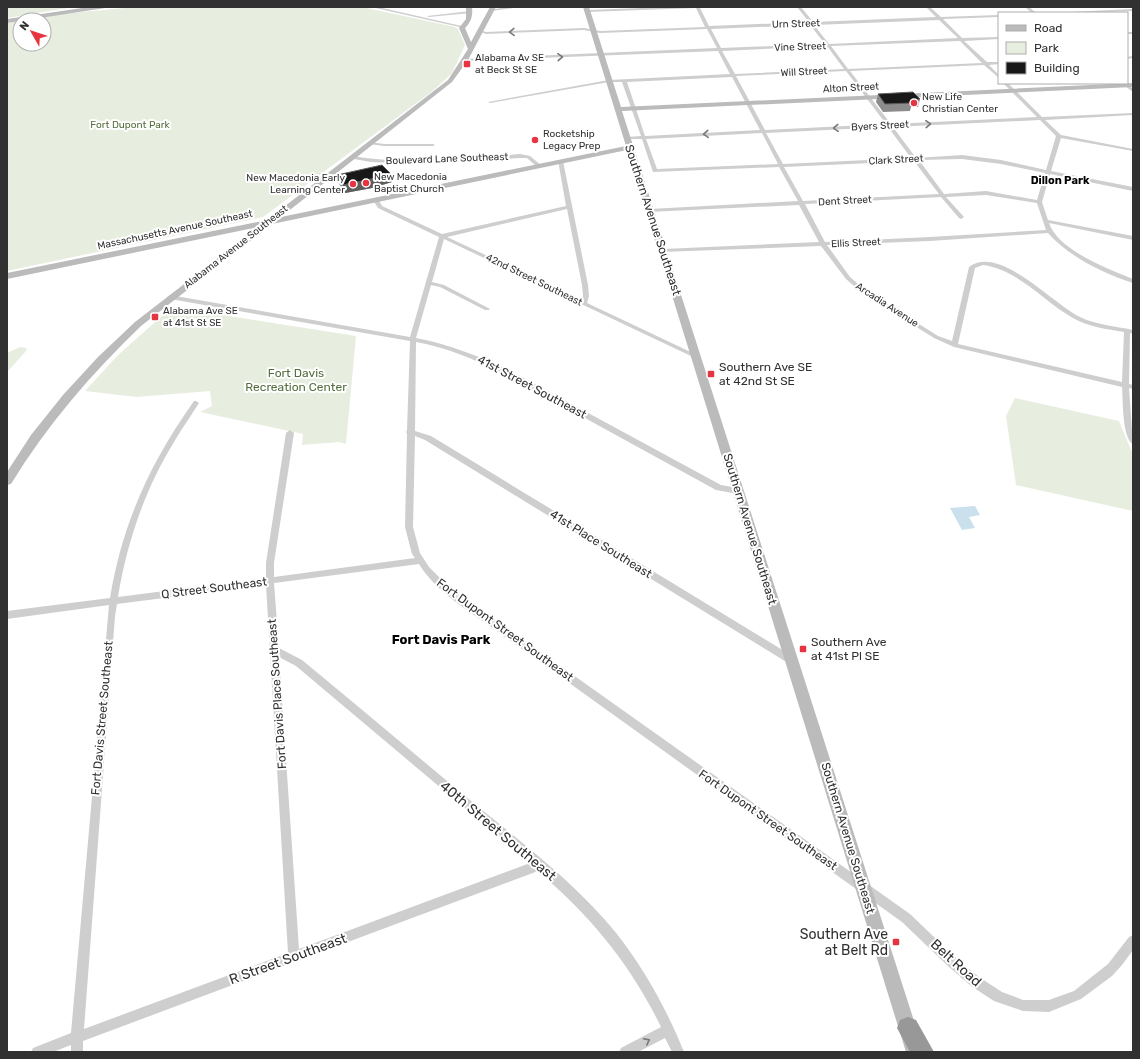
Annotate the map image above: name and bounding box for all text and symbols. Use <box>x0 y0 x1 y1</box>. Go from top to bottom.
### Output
north arrow <box>12 12 52 52</box>
legend <box>998 12 1128 84</box>
street label: Urn Street <box>772 17 820 31</box>
text: N <box>17 19 32 33</box>
text: Road <box>1034 21 1062 35</box>
one-way arrow <box>509 28 515 36</box>
street label: Vine Street <box>774 40 826 54</box>
text: Park <box>1034 41 1060 55</box>
place label: Alabama Av SE at Beck St SE <box>475 52 544 76</box>
one-way arrow <box>557 52 563 61</box>
marker: Alabama Av SE at Beck St SE <box>462 59 472 69</box>
text: Building <box>1034 61 1080 75</box>
street label: Will Street <box>780 65 828 79</box>
street label: Alton Street <box>823 81 879 95</box>
place label: New Life Christian Center <box>922 91 998 115</box>
marker: New Life Christian Center <box>909 98 919 108</box>
street label: Byers Street <box>851 118 909 134</box>
park label: Fort Dupont Park <box>90 119 171 131</box>
one-way arrow <box>925 119 931 128</box>
one-way arrow <box>833 124 839 132</box>
place label: Rocketship Legacy Prep <box>543 128 600 152</box>
one-way arrow <box>703 130 709 139</box>
marker: Rocketship Legacy Prep <box>530 135 540 145</box>
street label: Southern Avenue Southeast <box>622 143 684 297</box>
street label: Boulevard Lane Southeast <box>386 151 509 167</box>
street label: Clark Street <box>868 153 924 167</box>
place label: New Macedonia Baptist Church <box>374 171 447 195</box>
place label: New Macedonia Early Learning Center <box>246 172 345 196</box>
district label: Dillon Park <box>1031 174 1090 187</box>
marker: New Macedonia Baptist Church <box>361 178 371 188</box>
marker: New Macedonia Early Learning Center <box>348 179 358 189</box>
street label: Dent Street <box>818 194 872 208</box>
street label: Alabama Avenue Southeast <box>182 203 290 291</box>
street label: Massachusetts Avenue Southeast <box>96 208 254 252</box>
street label: Ellis Street <box>831 236 881 250</box>
street label: 42nd Street Southeast <box>484 251 584 309</box>
street label: Arcadia Avenue <box>853 280 921 330</box>
place label: Alabama Ave SE at 41st St SE <box>163 305 238 329</box>
marker: Alabama Ave SE at 41st St SE <box>150 312 160 322</box>
street label: 41st Street Southeast <box>475 352 589 422</box>
place label: Southern Ave SE at 42nd St SE <box>719 360 812 388</box>
park label: Fort Davis Recreation Center <box>245 366 347 394</box>
marker: Southern Ave SE at 42nd St SE <box>706 369 716 379</box>
street label: Southern Avenue Southeast <box>720 452 780 607</box>
street label: 41st Place Southeast <box>548 507 655 581</box>
street label: Q Street Southeast <box>160 575 268 601</box>
street label: Fort Dupont Street Southeast <box>434 576 576 685</box>
street label: Fort Davis Place Southeast <box>265 618 289 770</box>
district label: Fort Davis Park <box>392 632 491 647</box>
place label: Southern Ave at 41st Pl SE <box>811 635 887 663</box>
street label: Fort Davis Street Southeast <box>88 640 116 796</box>
marker: Southern Ave at 41st Pl SE <box>798 644 808 654</box>
street label: Southern Avenue Southeast <box>818 761 878 916</box>
street label: Fort Dupont Street Southeast <box>696 767 840 873</box>
street label: 40th Street Southeast <box>437 777 560 885</box>
place label: Southern Ave at Belt Rd <box>800 926 888 959</box>
street label: R Street Southeast <box>227 930 350 988</box>
street label: Belt Road <box>927 936 985 990</box>
marker: Southern Ave at Belt Rd <box>891 937 901 947</box>
one-way arrow <box>642 1038 650 1046</box>

